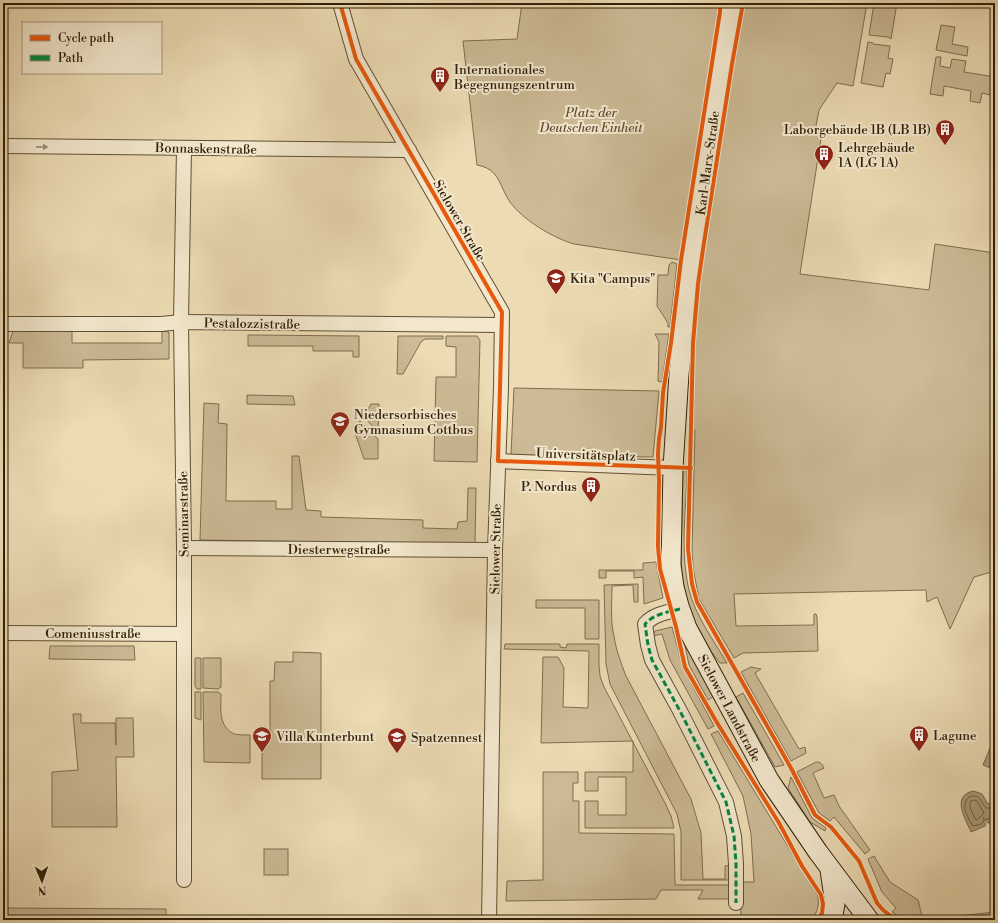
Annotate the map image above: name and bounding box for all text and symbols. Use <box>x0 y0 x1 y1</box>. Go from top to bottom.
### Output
legend <box>22 22 162 74</box>
text: Cycle path <box>58 31 114 46</box>
text: Path <box>58 51 83 66</box>
place label: Internationales Begegnungszentrum <box>453 62 575 93</box>
building icon: Internationales Begegnungszentrum <box>429 65 451 93</box>
park label: Platz der Deutschen Einheit <box>538 105 643 136</box>
street label: Karl-Marx-Straße <box>693 110 723 216</box>
building icon: Laborgebäude 1B (LB 1B) <box>934 118 956 146</box>
place label: Laborgebäude 1B (LB 1B) <box>784 122 931 138</box>
street label: Bonnaskenstraße <box>154 140 257 158</box>
place label: Lehrgebäude 1A (LG 1A) <box>838 140 915 171</box>
building icon: Lehrgebäude 1A (LG 1A) <box>813 143 835 171</box>
one-way arrow <box>36 144 49 150</box>
street label: Sielower Straße <box>429 177 489 264</box>
school or university icon: Kita "Campus" <box>545 267 567 295</box>
place label: Kita "Campus" <box>570 271 655 287</box>
street label: Pestalozzistraße <box>204 315 301 333</box>
place label: Niedersorbisches Gymnasium Cottbus <box>354 407 473 438</box>
school or university icon: Niedersorbisches Gymnasium Cottbus <box>329 410 351 438</box>
street label: Universitätsplatz <box>536 445 636 465</box>
street label: Seminarstraße <box>175 470 193 557</box>
building icon: P. Nordus <box>580 475 602 503</box>
place label: P. Nordus <box>521 479 577 495</box>
street label: Sielower Straße <box>487 503 505 595</box>
street label: Diesterwegstraße <box>288 542 391 558</box>
street label: Comeniusstraße <box>45 626 141 642</box>
street label: Sielower Landstraße <box>694 652 764 765</box>
building icon: Lagune <box>908 724 930 752</box>
school or university icon: Villa Kunterbunt <box>251 725 273 753</box>
school or university icon: Spatzennest <box>386 726 408 754</box>
place label: Lagune <box>933 728 977 744</box>
place label: Villa Kunterbunt <box>275 729 375 745</box>
place label: Spatzennest <box>411 730 483 746</box>
north arrow <box>22 861 62 901</box>
text: N <box>37 883 47 897</box>

